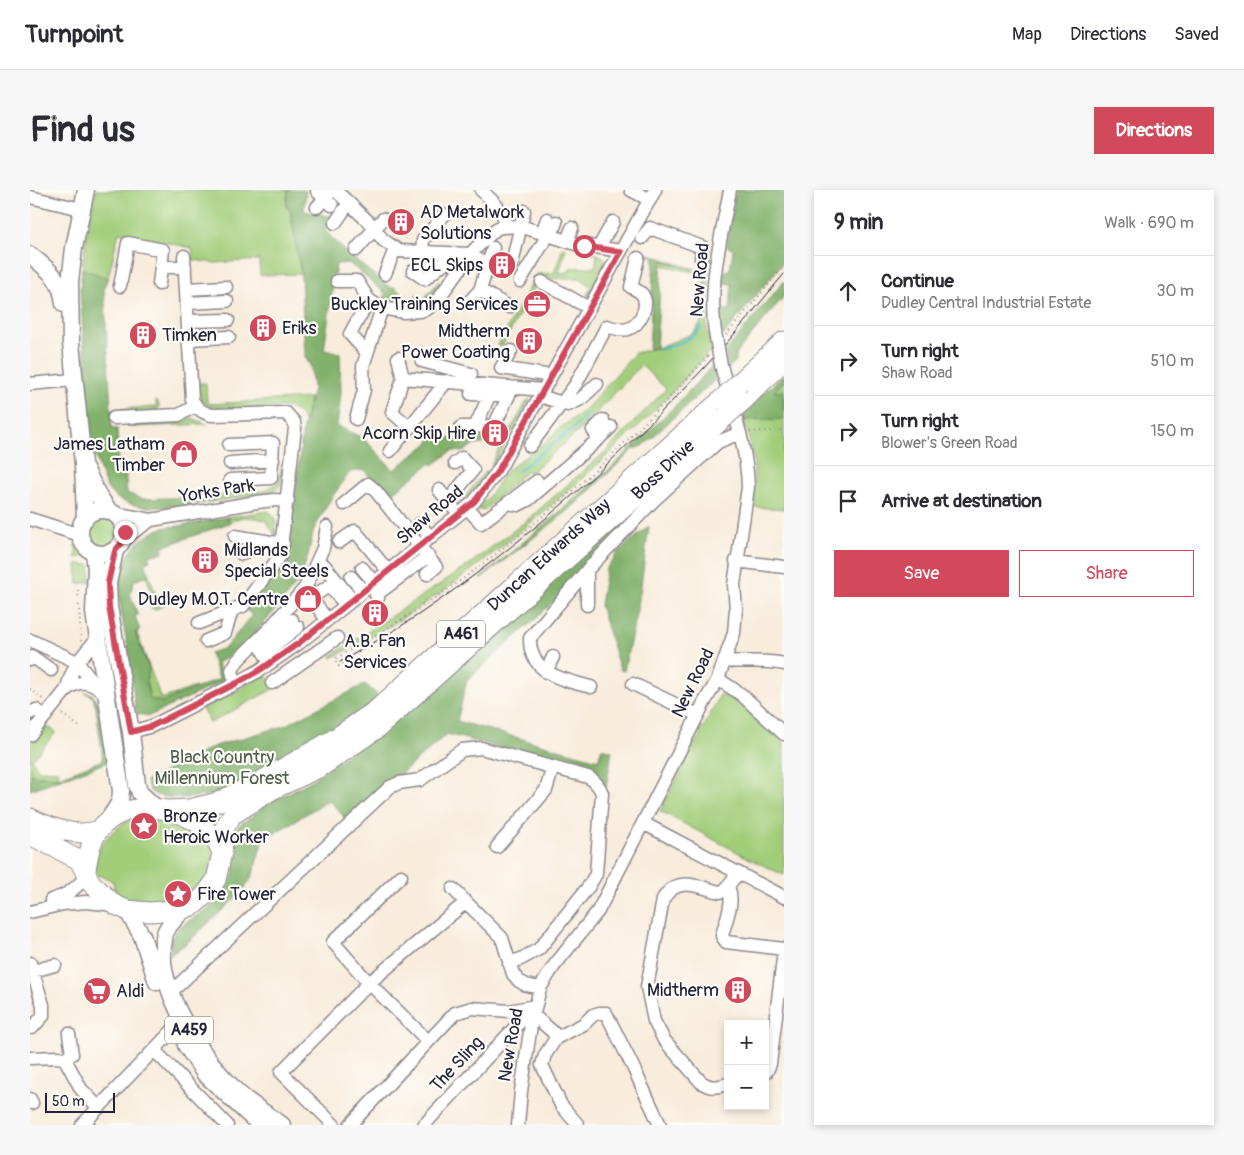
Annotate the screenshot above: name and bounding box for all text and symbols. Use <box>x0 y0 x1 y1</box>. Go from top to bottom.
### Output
text: Turnpoint <box>25 20 123 49</box>
text: Map <box>1012 23 1042 46</box>
text: Directions <box>1070 23 1146 46</box>
text: Saved <box>1174 23 1219 46</box>
button: Directions <box>1094 107 1214 154</box>
text: Find us <box>30 108 135 152</box>
place label: AD Metalwork Solutions <box>420 201 525 245</box>
building icon: AD Metalwork Solutions <box>386 207 416 237</box>
text: 9 min <box>834 209 883 236</box>
text: Walk · 690 m <box>1104 213 1194 233</box>
route start <box>573 235 596 258</box>
street label: New Road <box>685 242 715 318</box>
building icon: ECL Skips <box>487 250 517 280</box>
place label: ECL Skips <box>411 254 483 277</box>
text: Continue <box>881 269 954 293</box>
icon: ahead <box>834 277 862 305</box>
text: 30 m <box>1156 281 1194 301</box>
office icon: Buckley Training Services <box>522 289 552 319</box>
place label: Buckley Training Services <box>331 293 518 316</box>
text: Dudley Central Industrial Estate <box>881 293 1091 313</box>
building icon: Eriks <box>248 313 278 343</box>
place label: Eriks <box>282 317 317 340</box>
building icon: Timken <box>128 320 158 350</box>
place label: Midtherm Power Coating <box>401 320 510 364</box>
place label: Timken <box>162 324 217 347</box>
building icon: Midtherm Power Coating <box>514 326 544 356</box>
text: Turn right <box>881 339 959 363</box>
icon: right <box>834 347 862 375</box>
text: 510 m <box>1150 351 1194 371</box>
text: Shaw Road <box>881 363 953 383</box>
text: Turn right <box>881 409 959 433</box>
icon: right <box>834 417 862 445</box>
building icon: Acorn Skip Hire <box>480 418 510 448</box>
text: 150 m <box>1150 421 1194 441</box>
place label: Acorn Skip Hire <box>362 422 476 445</box>
place label: James Latham Timber <box>53 433 166 477</box>
text: Blower's Green Road <box>881 433 1018 453</box>
street label: Boss Drive <box>627 435 700 505</box>
shop icon: James Latham Timber <box>169 439 199 469</box>
street label: Yorks Park <box>177 474 257 508</box>
street label: Shaw Road <box>392 480 468 550</box>
icon: arrive <box>834 487 862 515</box>
text: Arrive at destination <box>881 489 1042 513</box>
street label: Duncan Edwards Way <box>483 493 616 616</box>
route end <box>114 521 137 544</box>
place label: Midlands Special Steels <box>224 539 329 583</box>
building icon: Midlands Special Steels <box>190 545 220 575</box>
button: Save <box>834 550 1009 597</box>
button: Share <box>1019 550 1194 597</box>
shop icon: Dudley M.O.T. Centre <box>293 584 323 614</box>
place label: Dudley M.O.T. Centre <box>138 588 289 611</box>
building icon: A.B. Fan Services <box>360 598 390 628</box>
road number: A461 <box>437 620 485 648</box>
place label: A.B. Fan Services <box>343 630 407 674</box>
street label: New Road <box>666 645 720 721</box>
park label: Black Country Millennium Forest <box>154 746 290 790</box>
place label: Bronze Heroic Worker <box>163 805 269 849</box>
place icon: Bronze Heroic Worker <box>129 811 159 841</box>
place icon: Fire Tower <box>163 879 193 909</box>
place label: Fire Tower <box>197 883 277 906</box>
building icon: Midtherm <box>723 975 753 1005</box>
supermarket icon: Aldi <box>82 976 112 1006</box>
place label: Midtherm <box>647 979 719 1002</box>
place label: Aldi <box>116 980 144 1003</box>
street label: New Road <box>493 1006 529 1084</box>
road number: A459 <box>165 1016 213 1044</box>
map controls <box>724 1020 769 1110</box>
button: + <box>724 1020 769 1065</box>
street label: The Sling <box>425 1031 489 1097</box>
button: − <box>724 1065 769 1110</box>
scale bar <box>45 1090 115 1113</box>
text: 50 m <box>52 1093 85 1110</box>

